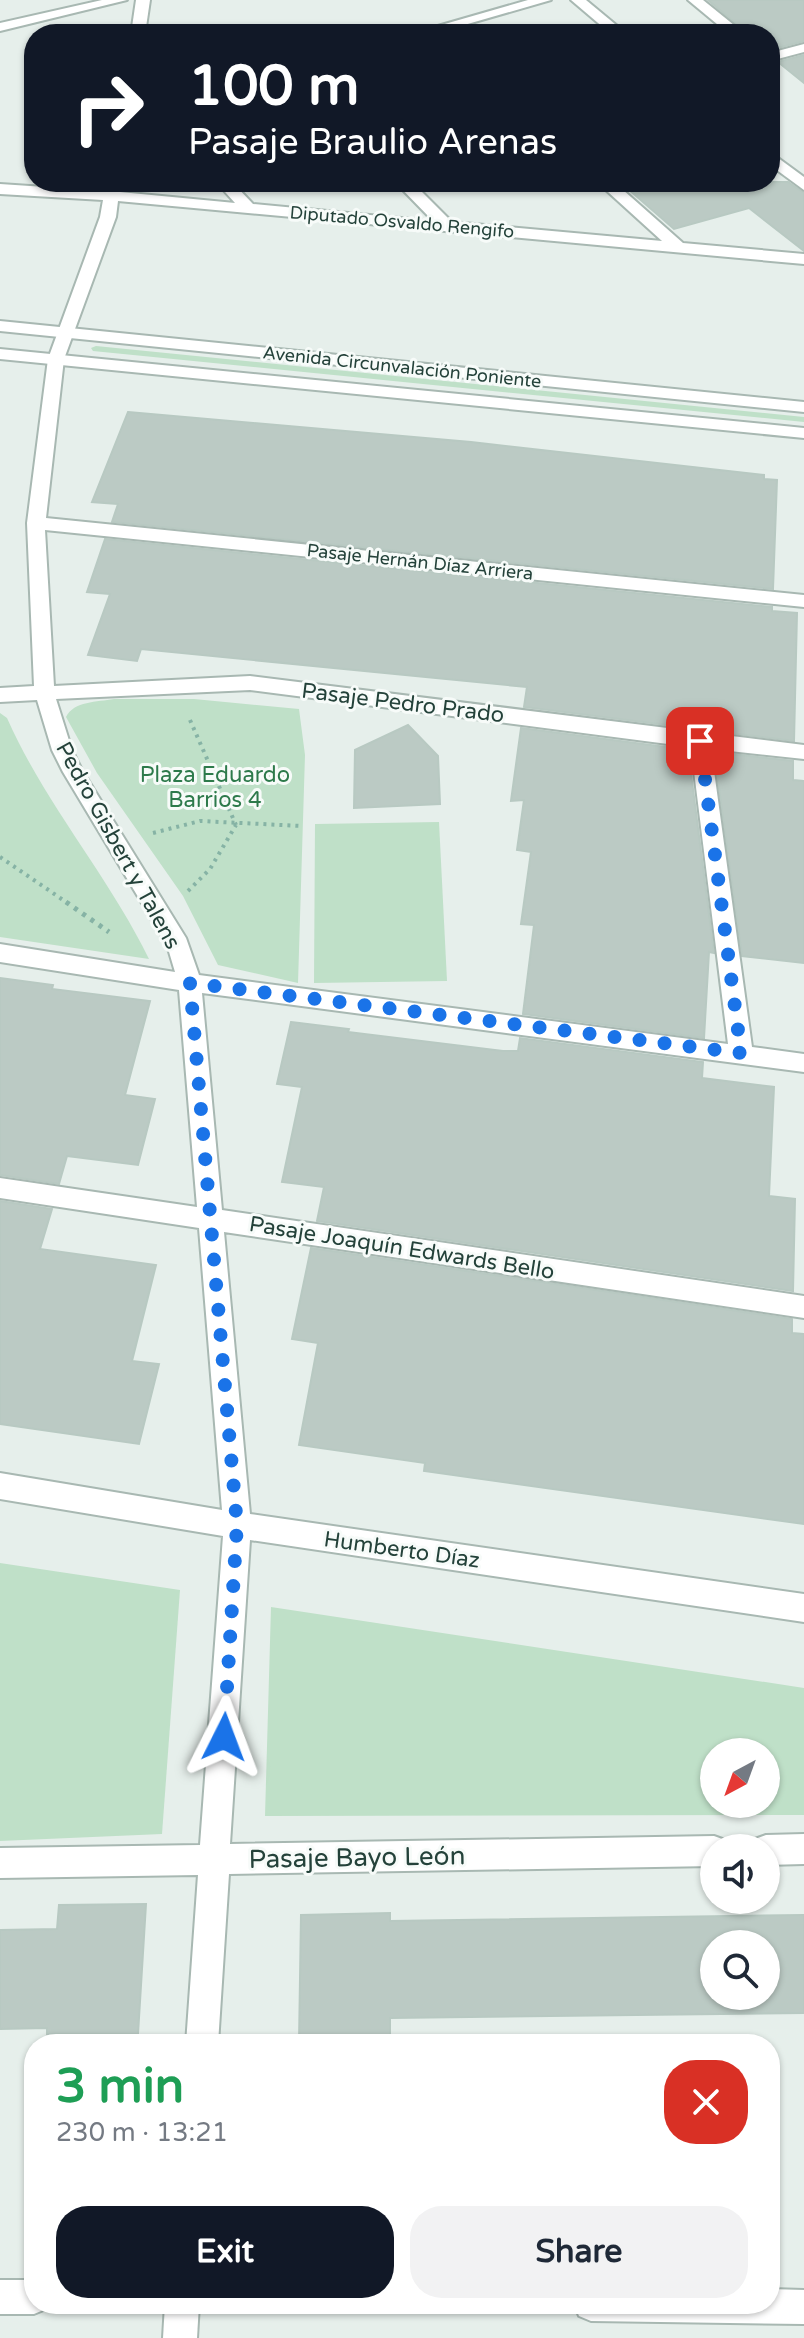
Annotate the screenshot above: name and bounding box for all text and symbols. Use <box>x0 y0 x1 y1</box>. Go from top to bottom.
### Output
text: 100 m <box>188 53 359 120</box>
icon: right <box>56 56 160 160</box>
text: Pasaje Braulio Arenas <box>188 121 557 164</box>
street label: Diputado Osvaldo Rengifo <box>289 201 515 243</box>
street label: Avenida Circunvalación Poniente <box>262 341 542 393</box>
street label: Pasaje Hernán Díaz Arriera <box>306 539 534 585</box>
street label: Pasaje Pedro Prado <box>300 678 506 728</box>
pin <box>666 707 734 775</box>
icon: arrive <box>678 719 722 763</box>
street label: Pedro Gisbert y Talens <box>50 737 186 954</box>
park label: Plaza Eduardo Barrios 4 <box>140 762 290 813</box>
street label: Pasaje Joaquín Edwards Bello <box>247 1211 556 1285</box>
street label: Humberto Díaz <box>322 1526 482 1574</box>
position arrow <box>182 1695 266 1779</box>
north arrow <box>700 1738 780 1818</box>
map controls <box>700 1738 780 2010</box>
button: sound <box>700 1834 780 1914</box>
street label: Pasaje Bayo León <box>248 1840 466 1875</box>
button: search <box>700 1930 780 2010</box>
text: 3 min <box>56 2058 184 2116</box>
button: close <box>664 2060 748 2144</box>
text: 230 m · 13:21 <box>56 2117 228 2148</box>
button: Exit <box>56 2206 394 2298</box>
button: Share <box>410 2206 748 2298</box>

